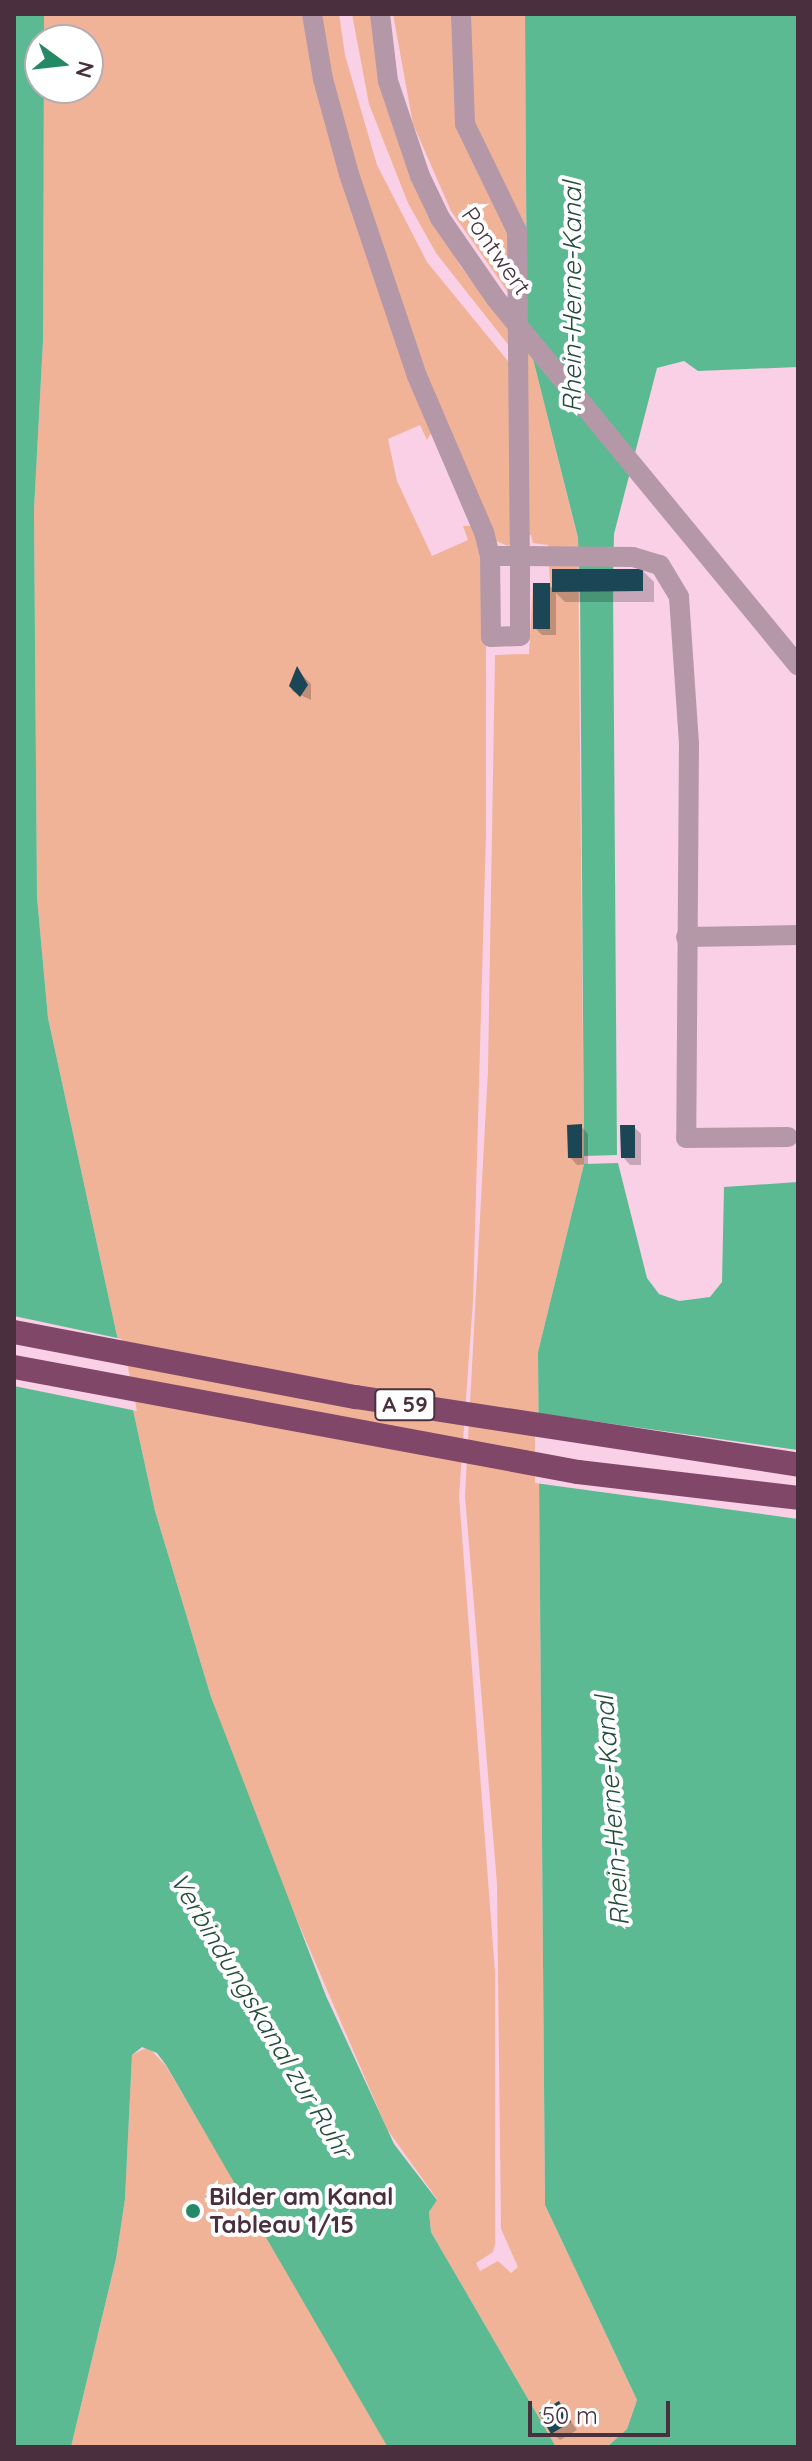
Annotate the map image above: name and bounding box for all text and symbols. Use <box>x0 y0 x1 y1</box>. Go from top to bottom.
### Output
north arrow <box>24 24 104 104</box>
text: N <box>70 58 101 81</box>
water label: Rhein-Herne-Kanal <box>556 182 588 412</box>
street label: Pontwert <box>455 202 537 300</box>
road number: A 59 <box>373 1387 437 1423</box>
water label: Rhein-Herne-Kanal <box>588 1695 636 1927</box>
water label: Verbindungskanal zur Ruhr <box>164 1867 358 2163</box>
place label: Bilder am Kanal Tableau 1/15 <box>209 2183 394 2239</box>
marker: Bilder am Kanal Tableau 1/15 <box>184 2202 202 2220</box>
scale bar <box>532 2385 674 2435</box>
text: 50 m <box>542 2400 598 2430</box>

